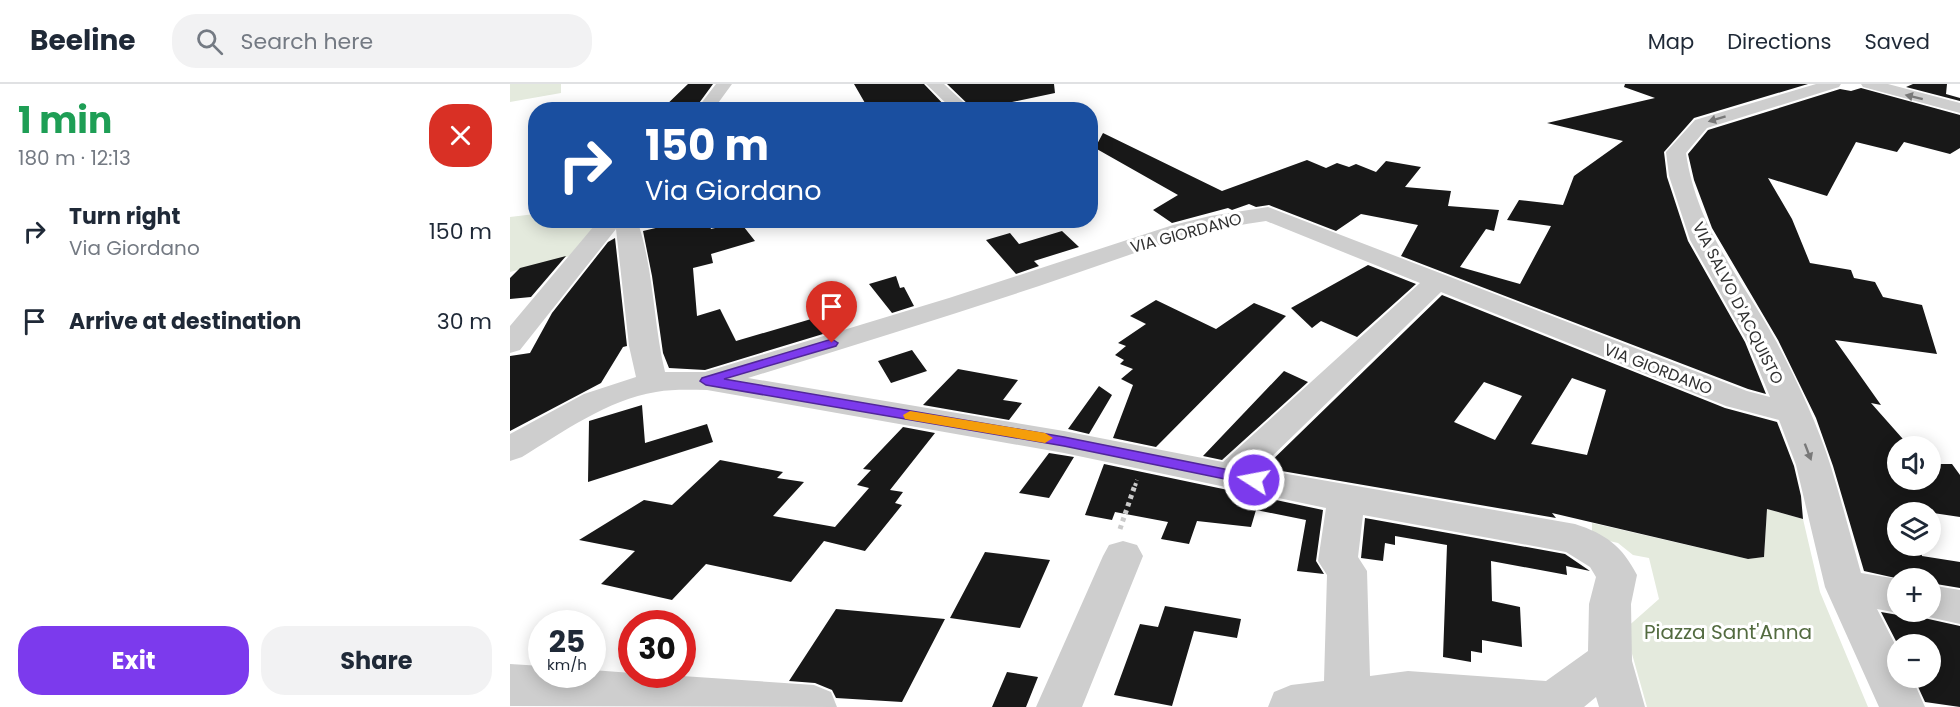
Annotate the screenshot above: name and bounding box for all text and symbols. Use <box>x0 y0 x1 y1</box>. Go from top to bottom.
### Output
search box <box>172 14 592 68</box>
text: Beeline <box>30 21 136 60</box>
icon: search <box>193 25 226 58</box>
text: Search here <box>241 26 373 57</box>
text: Map <box>1648 27 1694 56</box>
text: Directions <box>1727 27 1831 56</box>
text: Saved <box>1864 27 1930 56</box>
one-way arrow <box>1905 92 1923 101</box>
text: 1 min <box>18 95 112 146</box>
button: close <box>429 104 492 167</box>
one-way arrow <box>1708 115 1726 124</box>
text: 150 m <box>645 116 769 175</box>
icon: right <box>546 126 624 204</box>
text: 180 m · 12:13 <box>18 144 131 172</box>
text: Via Giordano <box>645 172 821 209</box>
text: Turn right <box>69 201 180 232</box>
street label: VIA GIORDANO <box>1128 207 1244 259</box>
icon: right <box>18 215 51 248</box>
text: 150 m <box>429 216 492 247</box>
street label: VIA SALVO D'ACQUISTO <box>1687 218 1789 388</box>
text: Via Giordano <box>69 234 200 262</box>
pin <box>806 281 857 343</box>
icon: arrive <box>815 290 848 323</box>
icon: arrive <box>18 305 51 338</box>
text: Arrive at destination <box>69 306 301 337</box>
text: 30 m <box>437 306 492 337</box>
street label: VIA GIORDANO <box>1600 338 1716 400</box>
map controls <box>1887 436 1941 688</box>
button: sound <box>1887 436 1941 490</box>
one-way arrow <box>1804 443 1813 461</box>
position arrow <box>1222 448 1286 512</box>
button: layers <box>1887 502 1941 556</box>
button: + <box>1887 568 1941 622</box>
speed limit sign: 30 <box>618 610 696 688</box>
park label: Piazza Sant'Anna <box>1644 618 1812 646</box>
text: 25 <box>549 620 585 663</box>
button: Exit <box>18 626 249 695</box>
button: Share <box>261 626 492 695</box>
button: − <box>1887 634 1941 688</box>
text: km/h <box>547 654 587 675</box>

